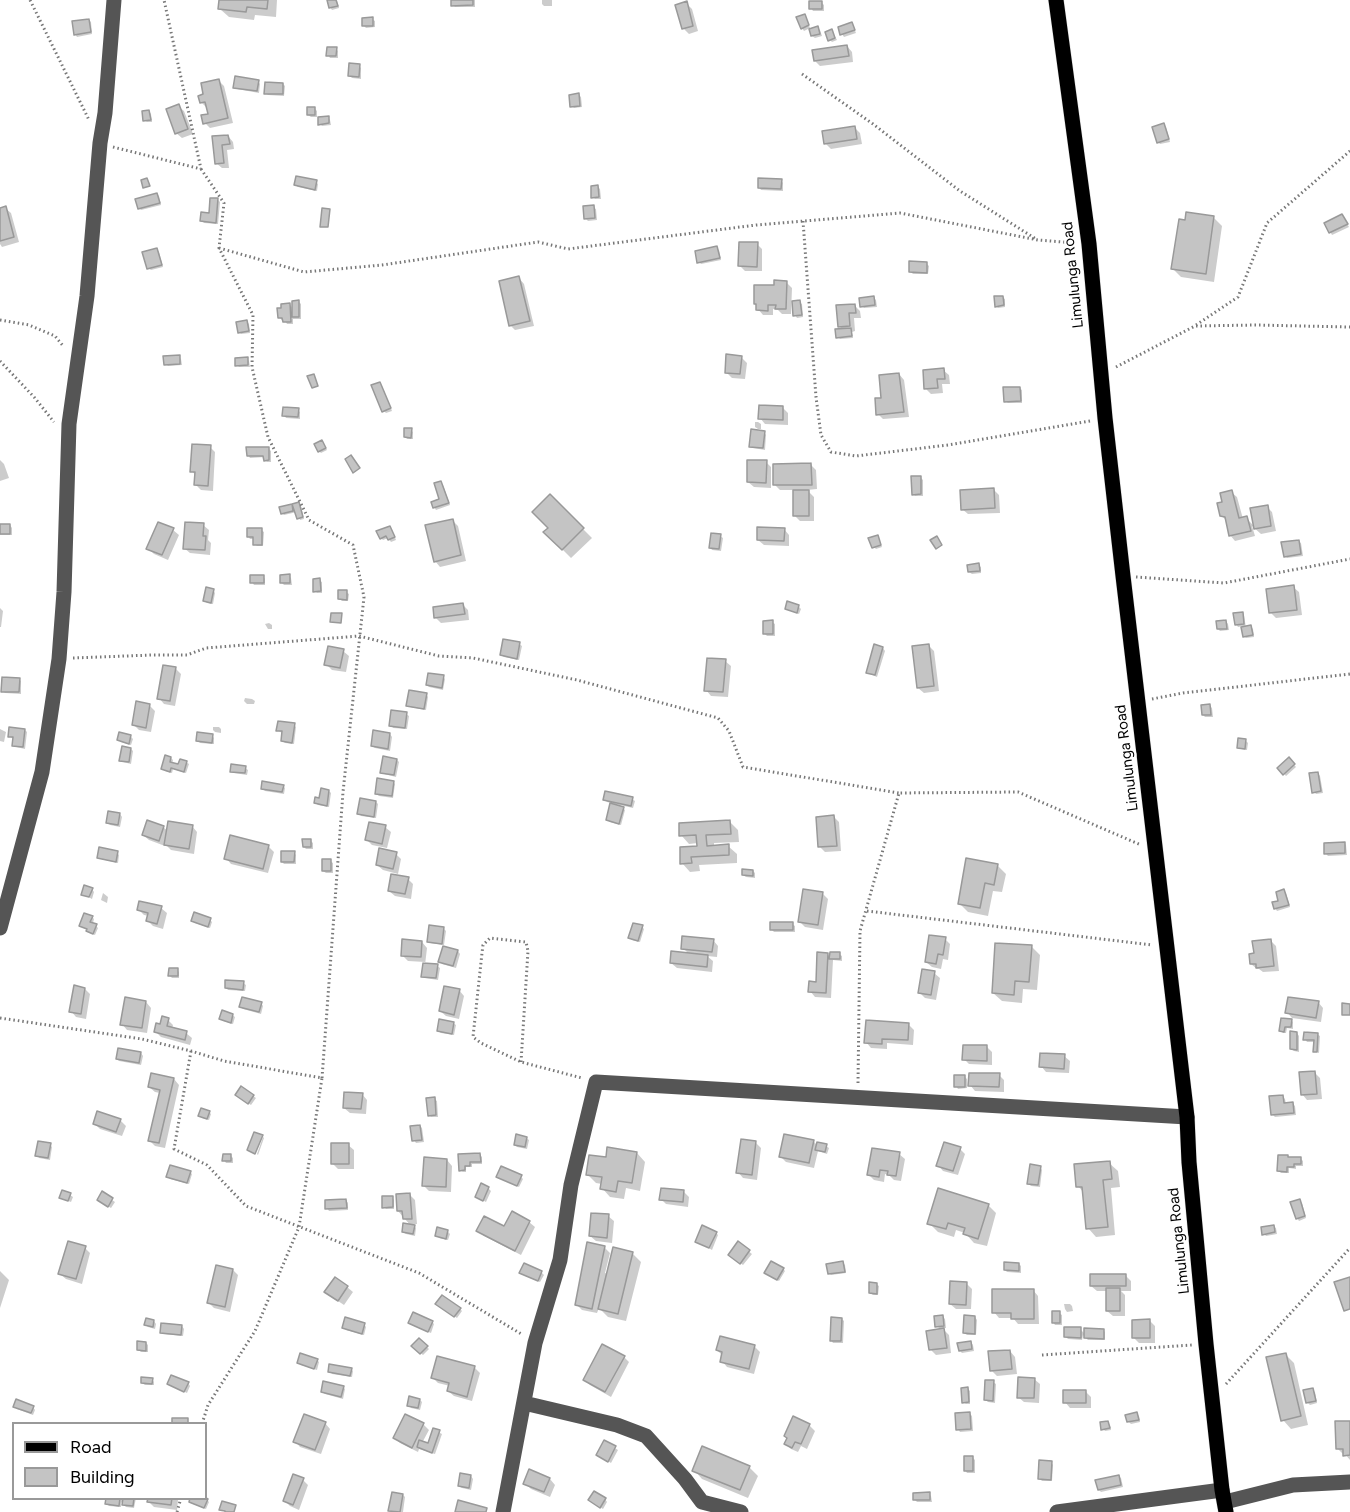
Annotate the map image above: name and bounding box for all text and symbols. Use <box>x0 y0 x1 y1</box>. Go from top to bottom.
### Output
street label: Limulunga Road <box>1058 221 1088 329</box>
street label: Limulunga Road <box>1112 704 1142 812</box>
street label: Limulunga Road <box>1164 1187 1194 1295</box>
legend <box>12 1422 207 1500</box>
text: Road <box>70 1436 111 1458</box>
text: Building <box>70 1466 135 1488</box>

